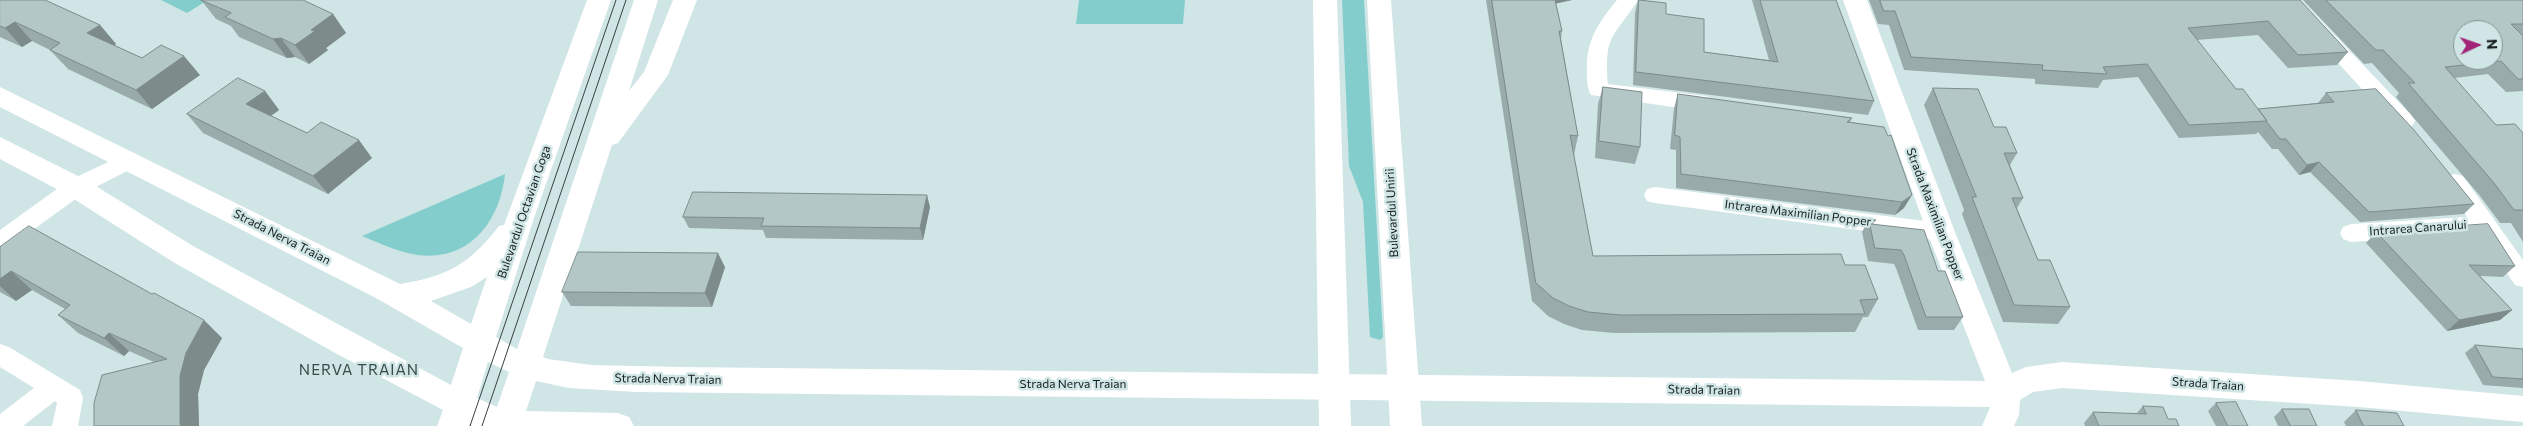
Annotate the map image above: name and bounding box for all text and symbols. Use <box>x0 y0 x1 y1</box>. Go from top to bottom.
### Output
north arrow <box>2453 20 2503 70</box>
text: N <box>2484 39 2501 50</box>
street label: Bulevardul Octavian Goga <box>494 144 554 280</box>
street label: Strada Maximilian Popper <box>1903 146 1967 282</box>
street label: Bulevardul Unirii <box>1382 168 1402 258</box>
street label: Intrarea Maximilian Popper <box>1724 197 1872 229</box>
street label: Strada Nerva Traian <box>231 206 333 268</box>
street label: Intrarea Canarului <box>2369 217 2467 239</box>
district label: NERVA TRAIAN <box>297 361 421 379</box>
street label: Strada Nerva Traian <box>614 371 722 387</box>
street label: Strada Traian <box>2172 374 2244 394</box>
street label: Strada Nerva Traian <box>1020 377 1126 391</box>
street label: Strada Traian <box>1668 382 1740 398</box>

